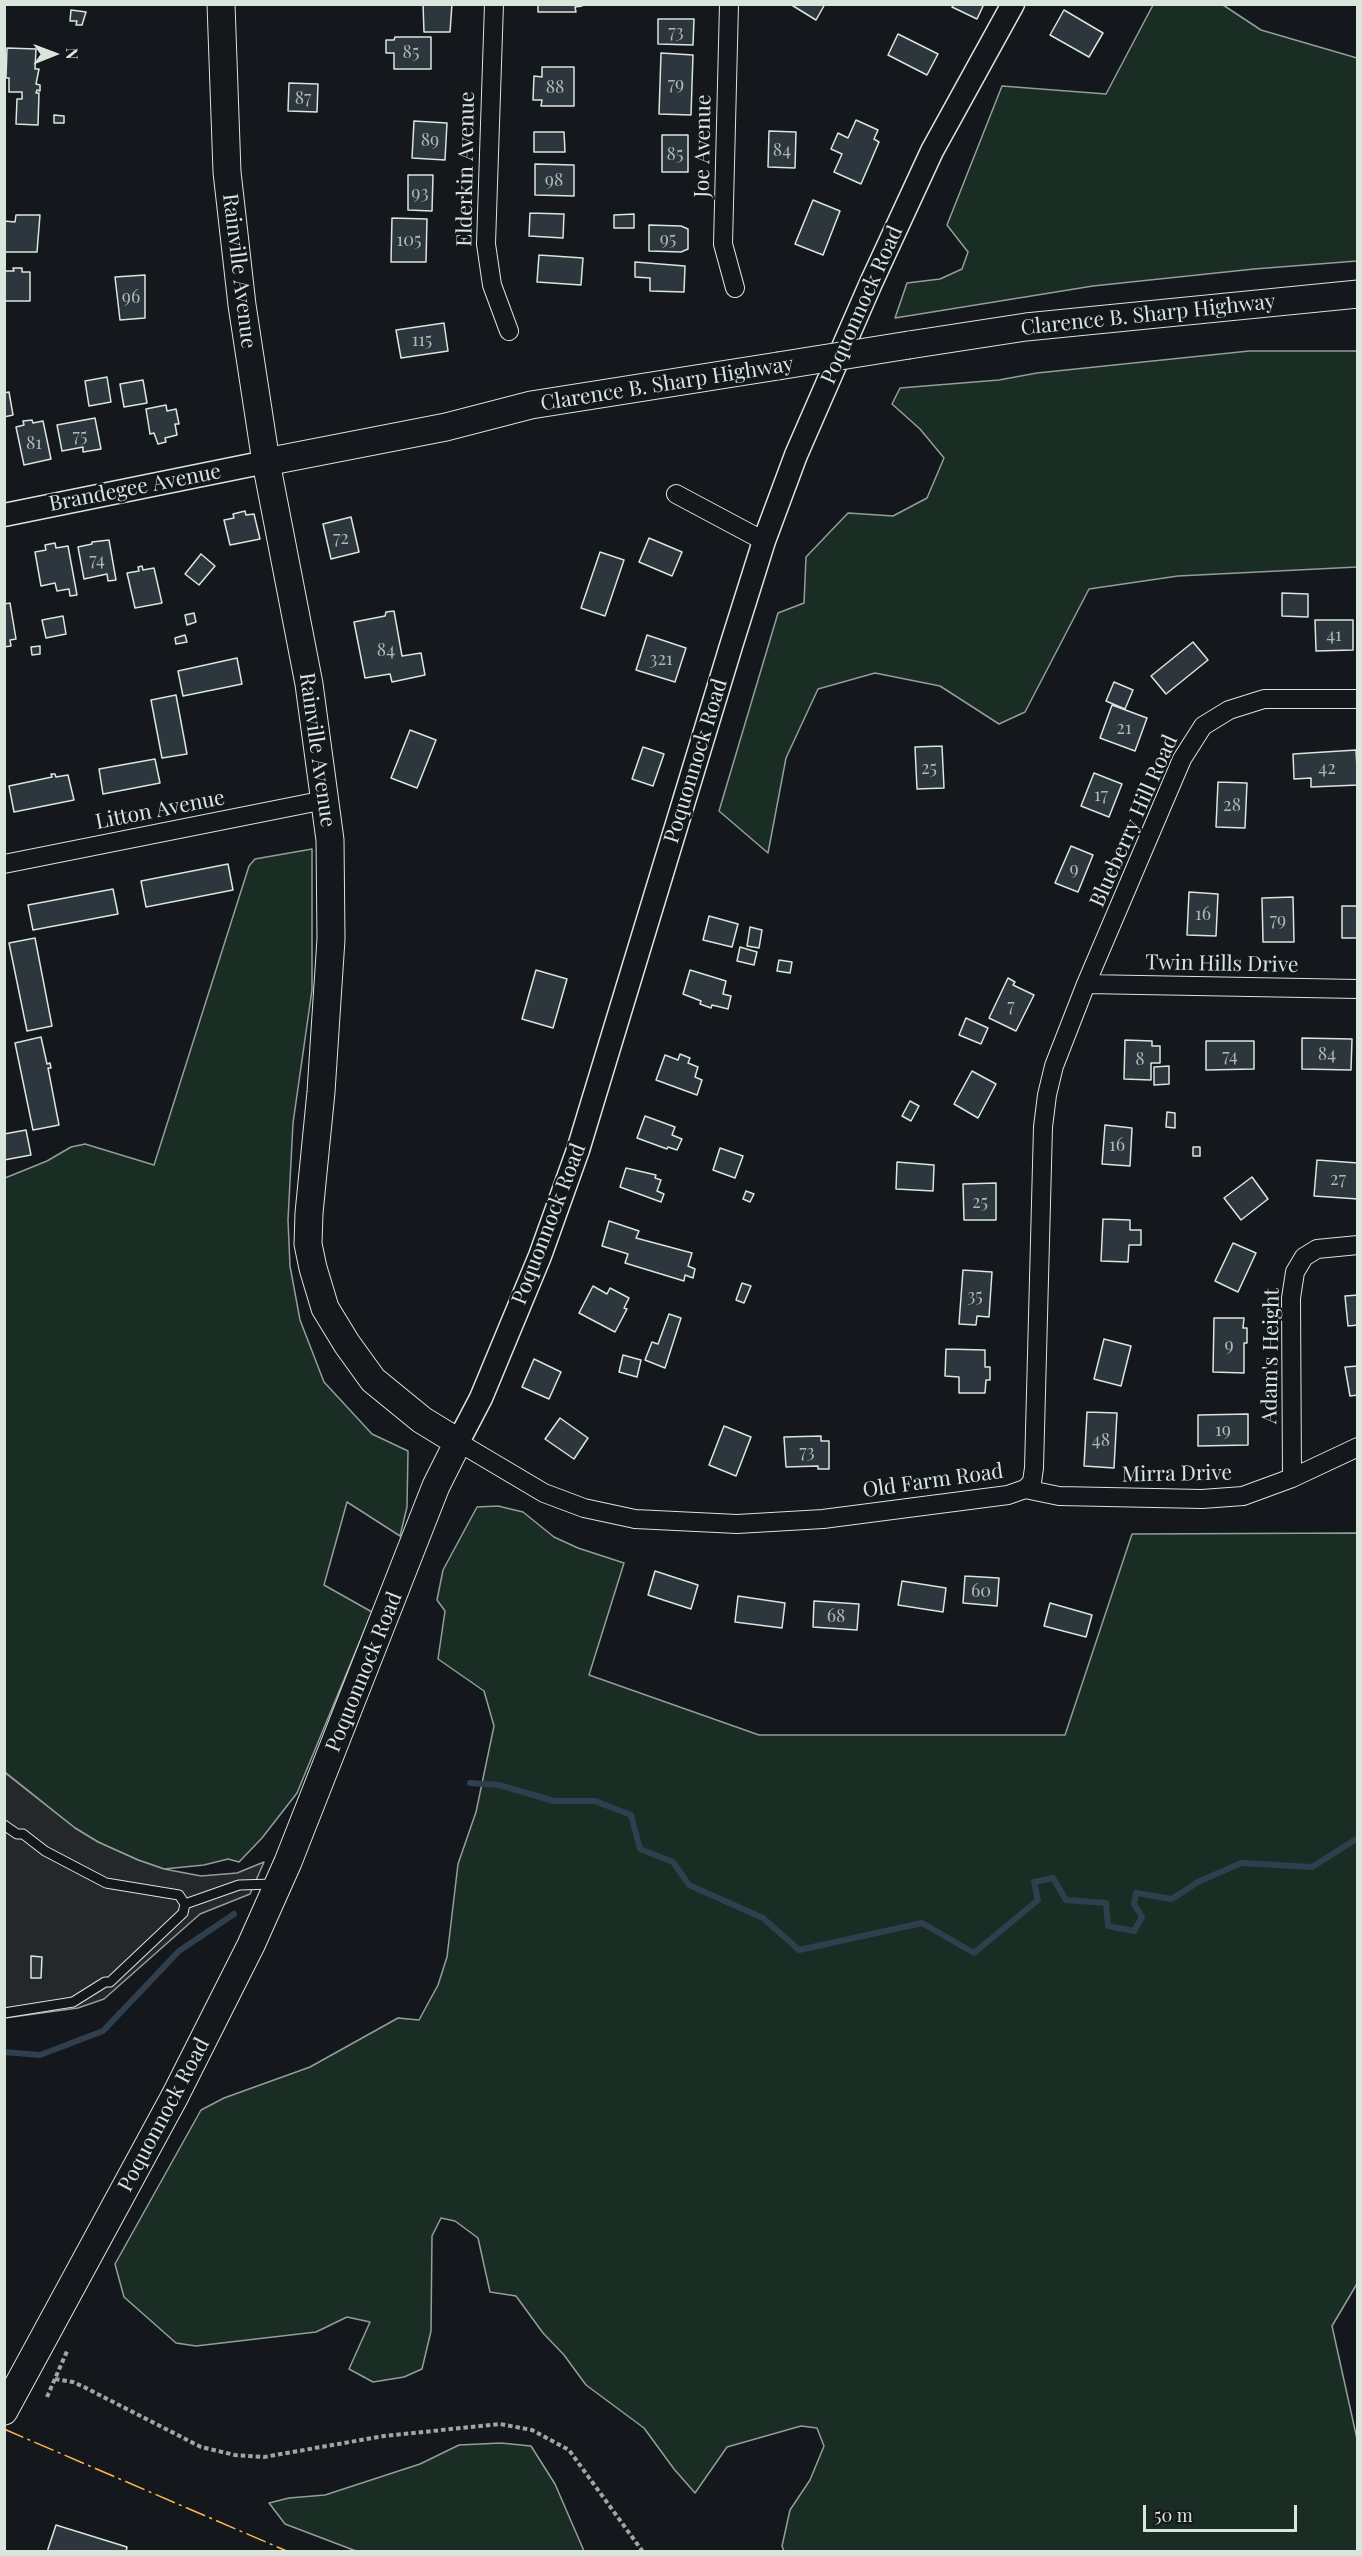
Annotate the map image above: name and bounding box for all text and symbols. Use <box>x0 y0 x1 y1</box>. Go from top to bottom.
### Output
house number: 73 <box>668 21 684 43</box>
north arrow <box>24 24 84 84</box>
house number: 85 <box>403 41 419 63</box>
text: N <box>62 48 83 60</box>
house number: 79 <box>668 73 684 95</box>
house number: 88 <box>546 76 564 98</box>
house number: 87 <box>295 87 311 109</box>
street label: Elderkin Avenue <box>452 91 480 247</box>
street label: Joe Avenue <box>690 94 716 198</box>
house number: 89 <box>421 129 439 151</box>
house number: 84 <box>773 139 791 161</box>
house number: 85 <box>667 143 683 165</box>
house number: 98 <box>545 169 563 191</box>
house number: 93 <box>411 182 429 204</box>
street label: Rainville Avenue <box>217 192 261 350</box>
street label: Poquonnock Road <box>816 222 908 388</box>
house number: 95 <box>660 228 676 250</box>
house number: 105 <box>397 229 421 251</box>
house number: 96 <box>122 286 140 308</box>
street label: Clarence B. Sharp Highway <box>1019 289 1277 341</box>
house number: 115 <box>412 329 432 351</box>
street label: Clarence B. Sharp Highway <box>539 352 795 416</box>
house number: 75 <box>73 425 87 447</box>
house number: 81 <box>26 432 42 454</box>
street label: Brandegee Avenue <box>47 459 223 517</box>
house number: 72 <box>333 527 349 549</box>
house number: 74 <box>89 549 105 571</box>
house number: 41 <box>1326 624 1342 646</box>
house number: 84 <box>377 639 395 661</box>
house number: 321 <box>649 648 673 670</box>
street label: Rainville Avenue <box>294 671 340 829</box>
street label: Poquonnock Road <box>659 676 733 846</box>
house number: 21 <box>1116 717 1132 739</box>
street label: Blueberry Hill Road <box>1085 731 1183 911</box>
house number: 25 <box>921 757 937 779</box>
house number: 42 <box>1318 757 1336 779</box>
house number: 17 <box>1094 784 1108 806</box>
street label: Litton Avenue <box>93 785 227 835</box>
house number: 28 <box>1223 794 1241 816</box>
house number: 9 <box>1069 858 1079 880</box>
house number: 16 <box>1195 903 1211 925</box>
house number: 79 <box>1270 909 1286 931</box>
street label: Twin Hills Drive <box>1145 950 1299 978</box>
house number: 7 <box>1007 995 1015 1017</box>
house number: 84 <box>1318 1043 1336 1065</box>
house number: 74 <box>1222 1045 1238 1067</box>
house number: 8 <box>1135 1048 1145 1070</box>
house number: 16 <box>1109 1134 1125 1156</box>
street label: Poquonnock Road <box>507 1140 591 1308</box>
house number: 27 <box>1330 1168 1346 1190</box>
house number: 25 <box>972 1191 988 1213</box>
house number: 35 <box>967 1285 983 1307</box>
street label: Adam's Height <box>1257 1288 1285 1424</box>
house number: 9 <box>1224 1334 1234 1356</box>
house number: 19 <box>1215 1419 1231 1441</box>
house number: 48 <box>1092 1429 1110 1451</box>
house number: 73 <box>799 1441 815 1463</box>
street label: Old Farm Road <box>861 1459 1005 1503</box>
street label: Mirra Drive <box>1122 1460 1232 1488</box>
house number: 60 <box>971 1580 991 1602</box>
street label: Poquonnock Road <box>320 1588 408 1756</box>
house number: 68 <box>827 1605 845 1627</box>
street label: Poquonnock Road <box>113 2034 215 2196</box>
scale bar <box>1146 2493 1300 2531</box>
text: 50 m <box>1154 2503 1193 2527</box>

